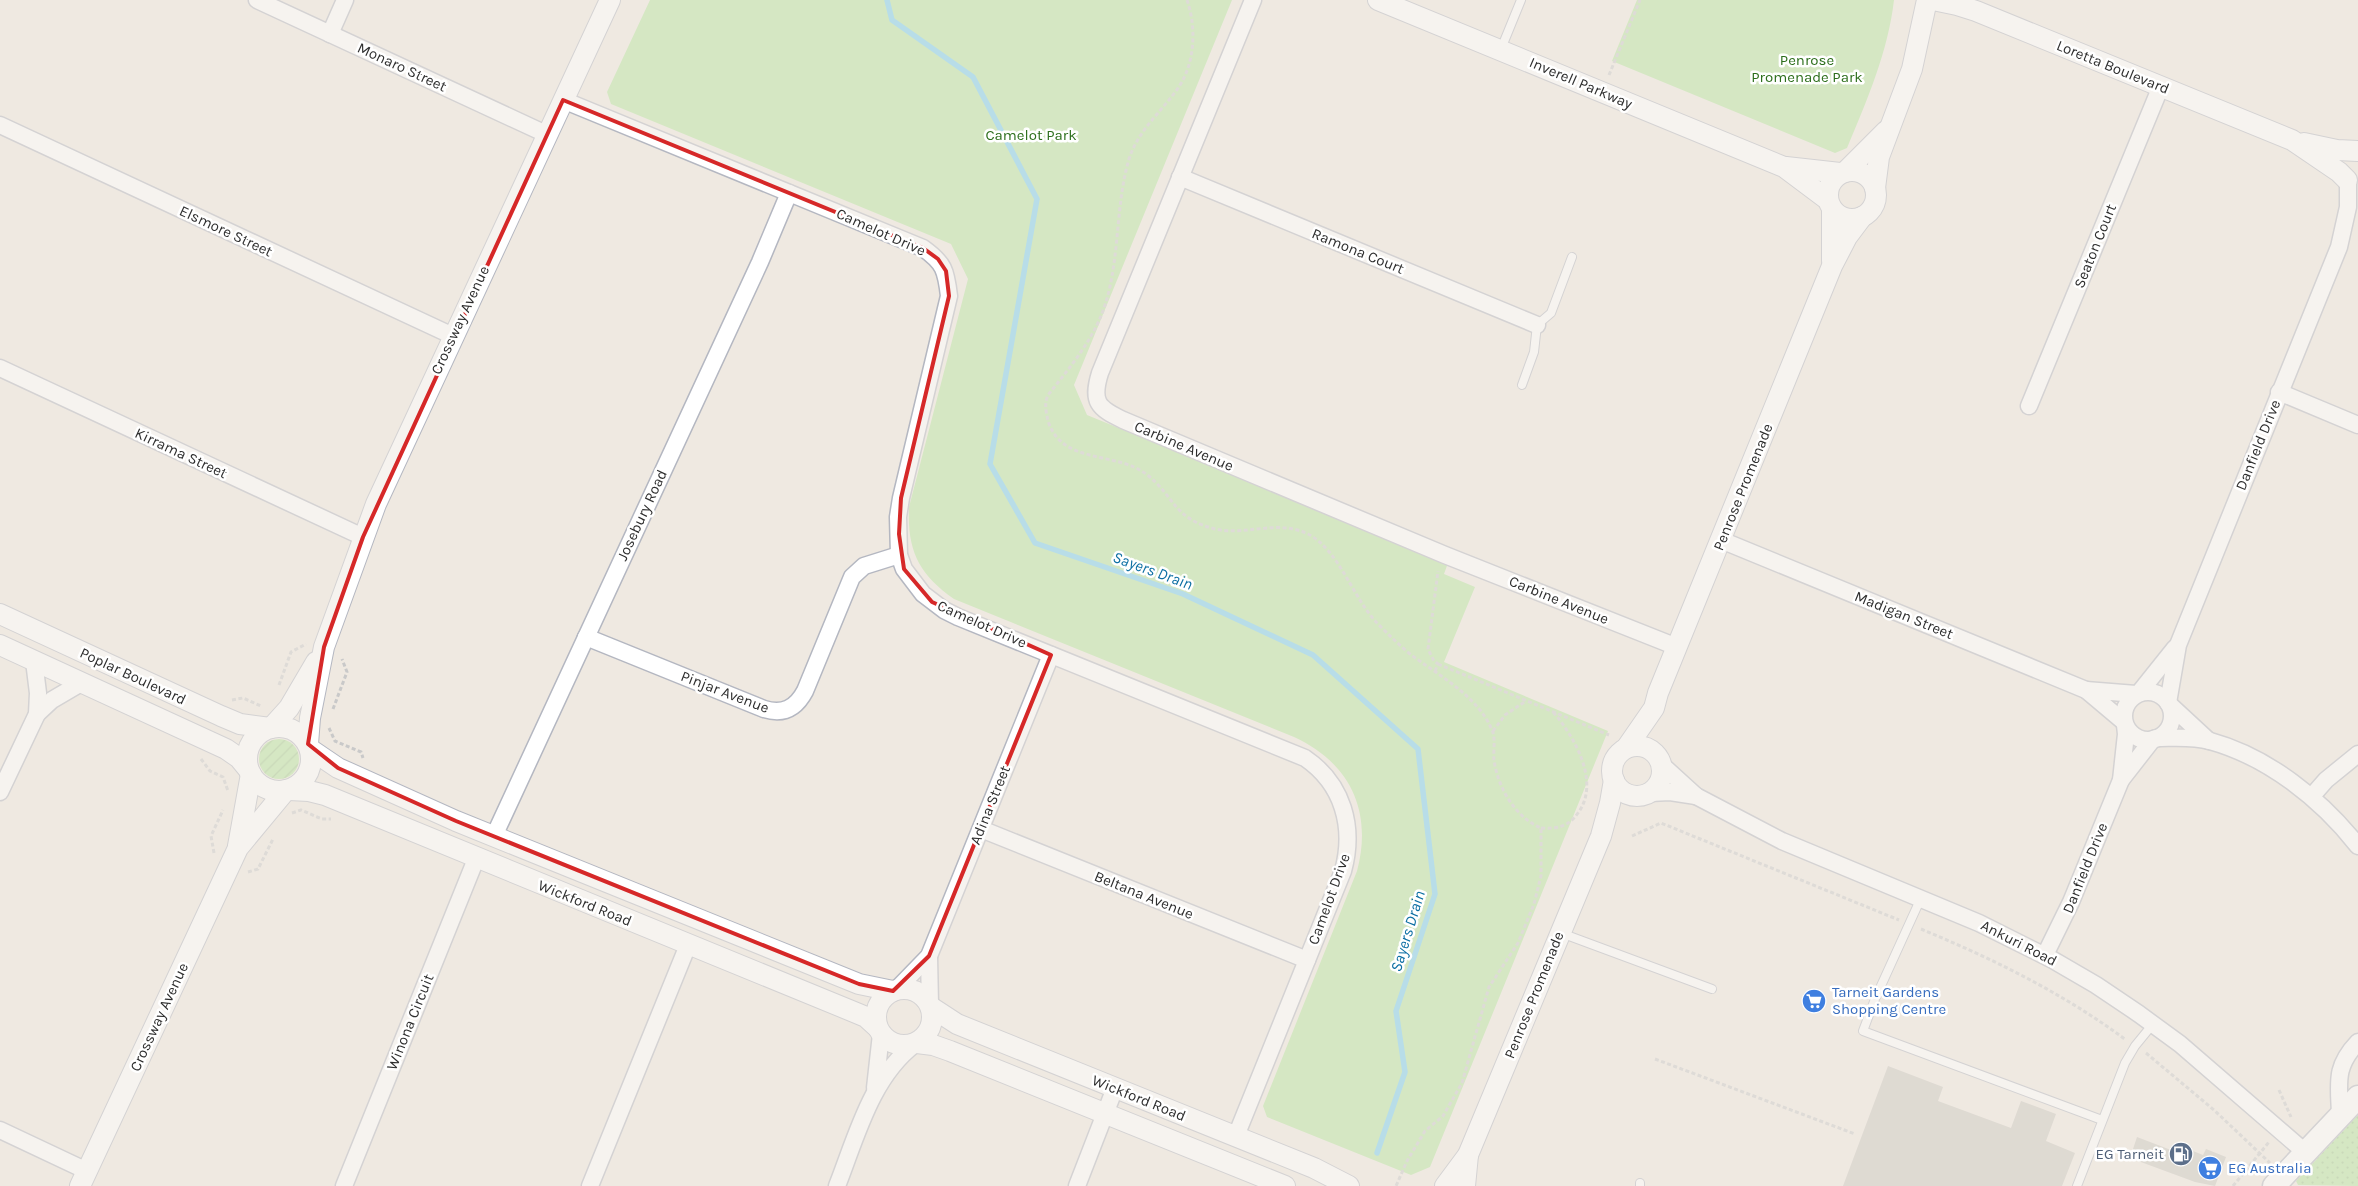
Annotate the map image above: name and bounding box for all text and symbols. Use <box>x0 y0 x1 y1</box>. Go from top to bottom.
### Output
street label: Loretta Boulevard <box>2054 36 2172 98</box>
street label: Monaro Street <box>354 38 450 96</box>
park label: Penrose Promenade Park <box>1751 51 1863 86</box>
street label: Inverell Parkway <box>1527 53 1635 113</box>
park label: Camelot Park <box>985 126 1077 144</box>
street label: Seaton Court <box>2070 201 2120 291</box>
street label: Elsmore Street <box>177 202 276 261</box>
street label: Camelot Drive <box>834 204 928 260</box>
street label: Ramona Court <box>1309 224 1407 278</box>
street label: Crossway Avenue <box>427 263 493 377</box>
street label: Danfield Drive <box>2232 397 2284 493</box>
street label: Carbine Avenue <box>1132 417 1236 475</box>
street label: Penrose Promenade <box>1709 421 1777 553</box>
street label: Kirrama Street <box>132 424 230 482</box>
street label: Josebury Road <box>613 467 671 563</box>
water label: Sayers Drain <box>1110 547 1195 594</box>
street label: Carbine Avenue <box>1507 572 1611 628</box>
street label: Madigan Street <box>1852 587 1956 643</box>
street label: Camelot Drive <box>935 596 1029 652</box>
street label: Poplar Boulevard <box>77 643 189 709</box>
street label: Pinjar Avenue <box>678 667 772 717</box>
street label: Adina Street <box>966 762 1014 847</box>
street label: Danfield Drive <box>2059 820 2111 916</box>
street label: Camelot Drive <box>1304 851 1354 947</box>
street label: Beltana Avenue <box>1092 867 1196 923</box>
street label: Wickford Road <box>535 876 635 930</box>
water label: Sayers Drain <box>1386 888 1429 974</box>
street label: Ankuri Road <box>1978 916 2060 970</box>
street label: Penrose Promenade <box>1500 929 1568 1061</box>
street label: Crossway Avenue <box>126 960 192 1074</box>
street label: Winona Circuit <box>383 971 438 1073</box>
place label: Tarneit Gardens Shopping Centre <box>1832 983 1946 1018</box>
supermarket icon: Tarneit Gardens Shopping Centre <box>1801 988 1827 1014</box>
street label: Wickford Road <box>1089 1071 1189 1125</box>
fuel station icon: EG Tarneit <box>2168 1141 2194 1167</box>
place label: EG Tarneit <box>2096 1145 2164 1163</box>
supermarket icon: EG Australia <box>2197 1155 2223 1181</box>
place label: EG Australia <box>2228 1159 2311 1177</box>

